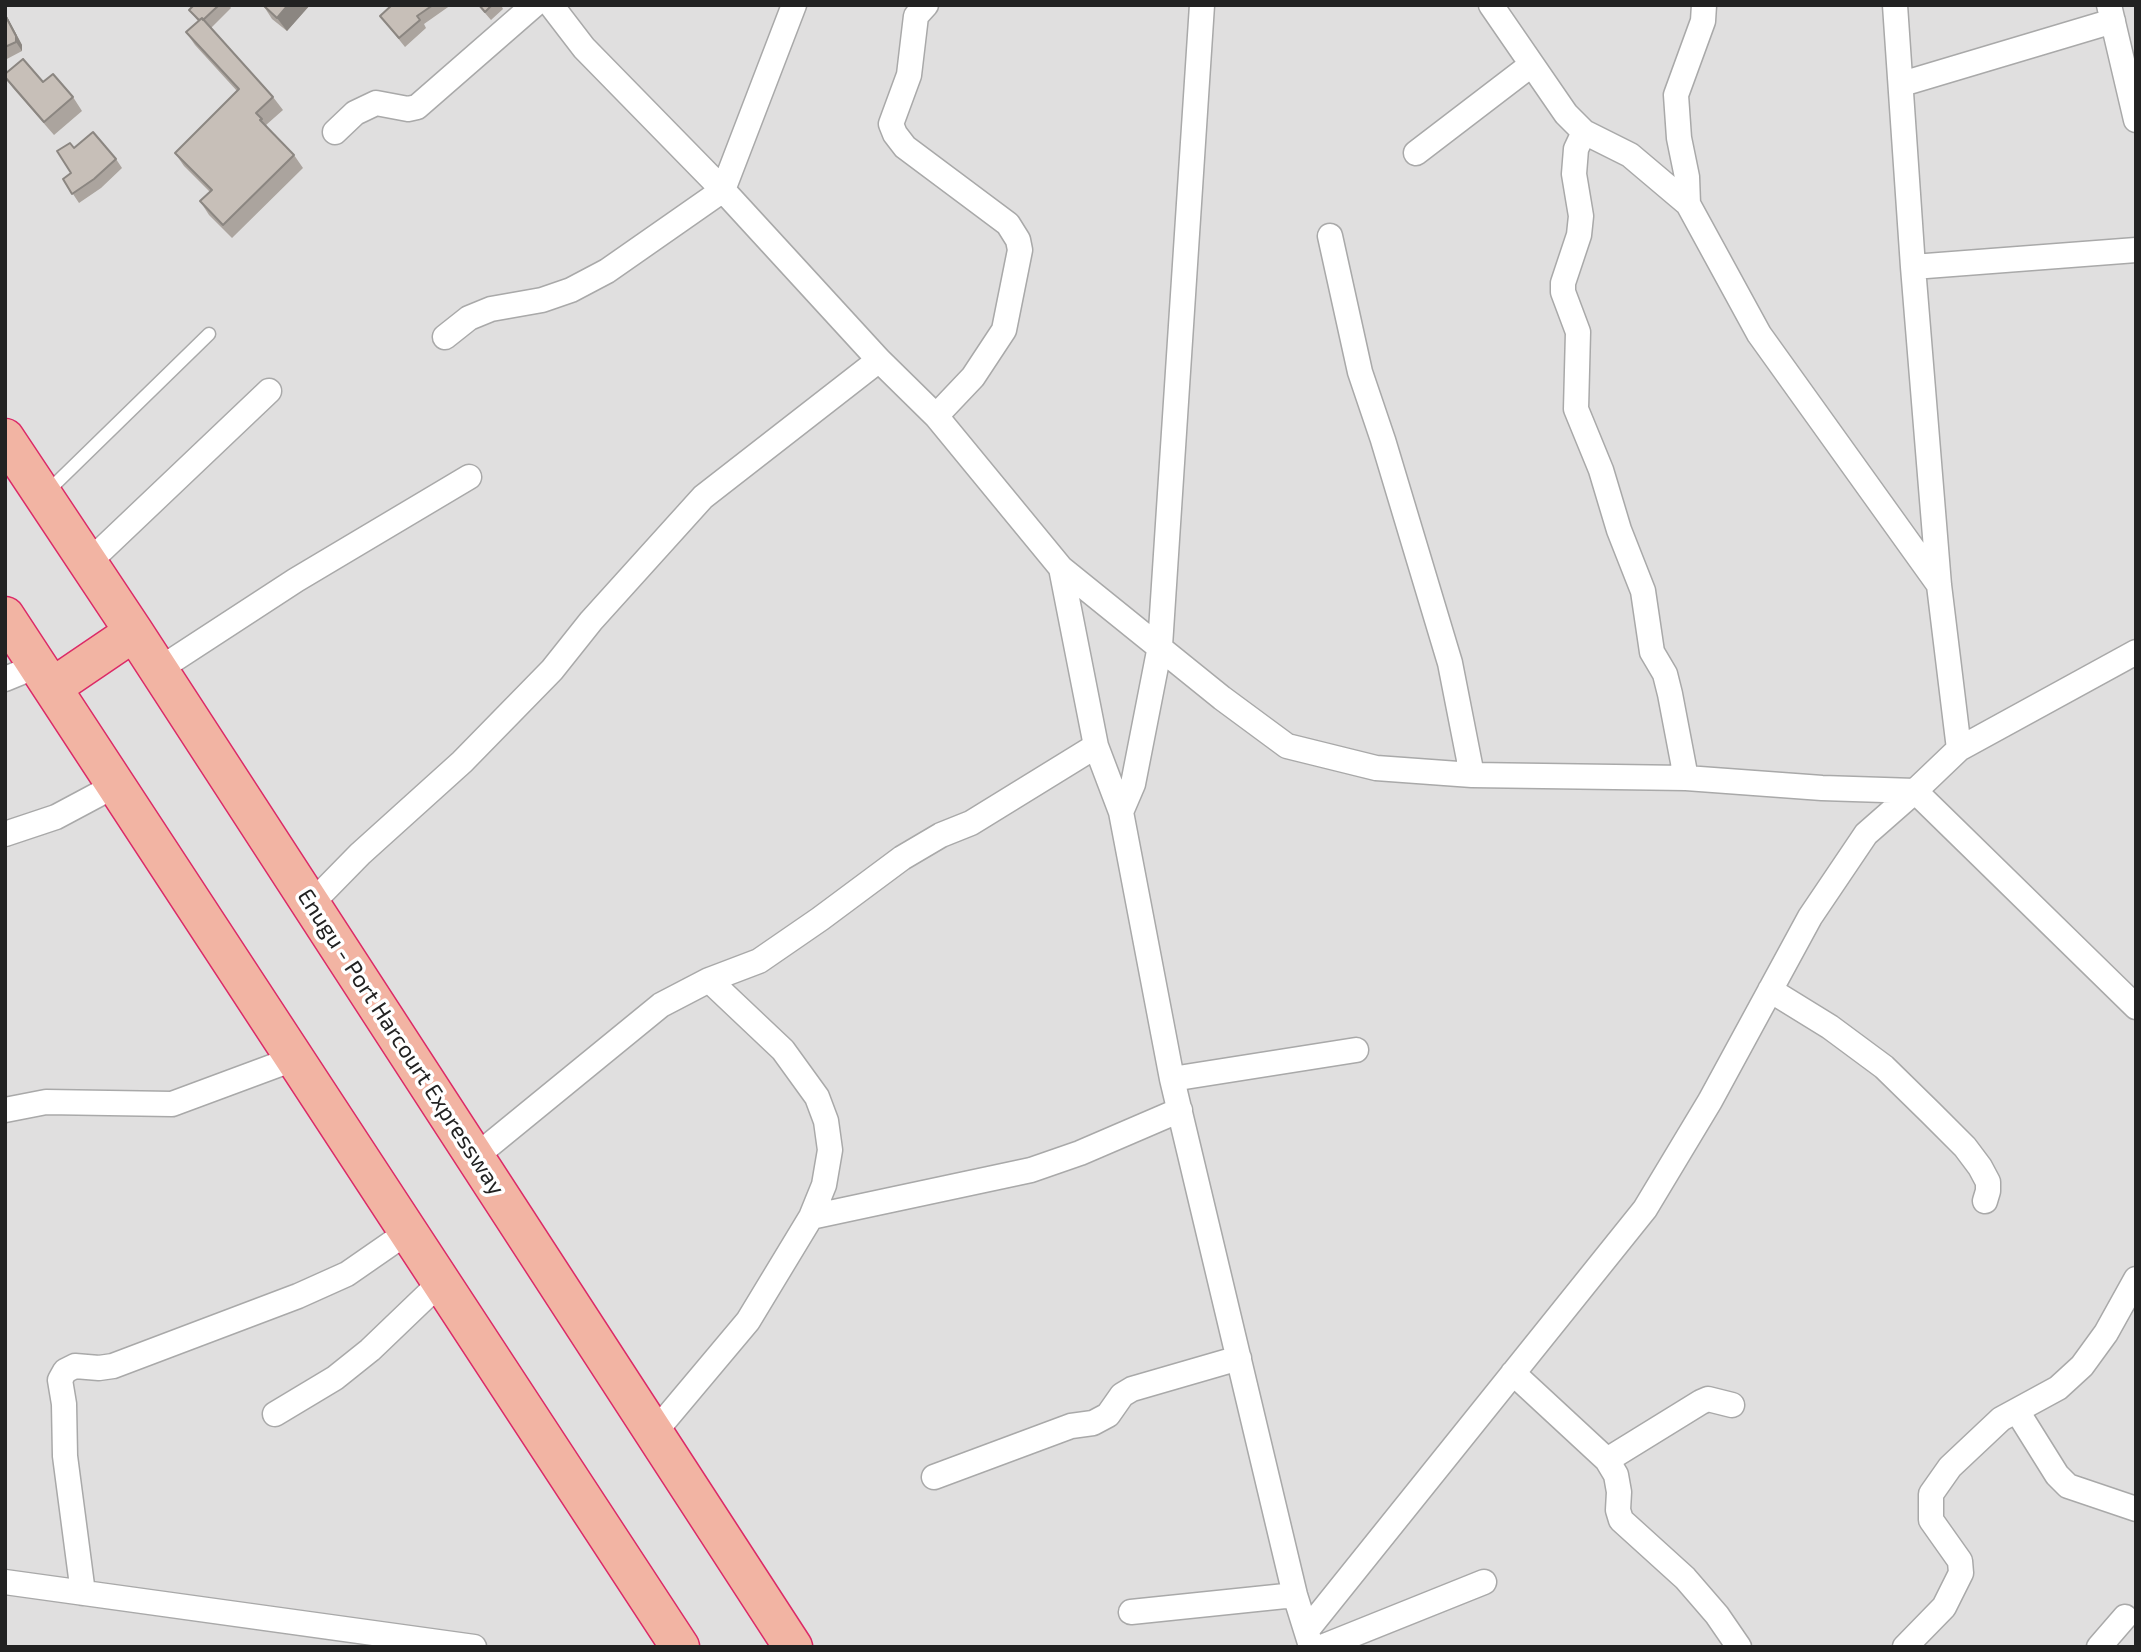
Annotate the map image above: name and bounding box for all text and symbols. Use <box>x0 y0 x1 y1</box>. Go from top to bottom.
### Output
street label: Enugu - Port Harcourt Expressway <box>292 884 510 1200</box>

